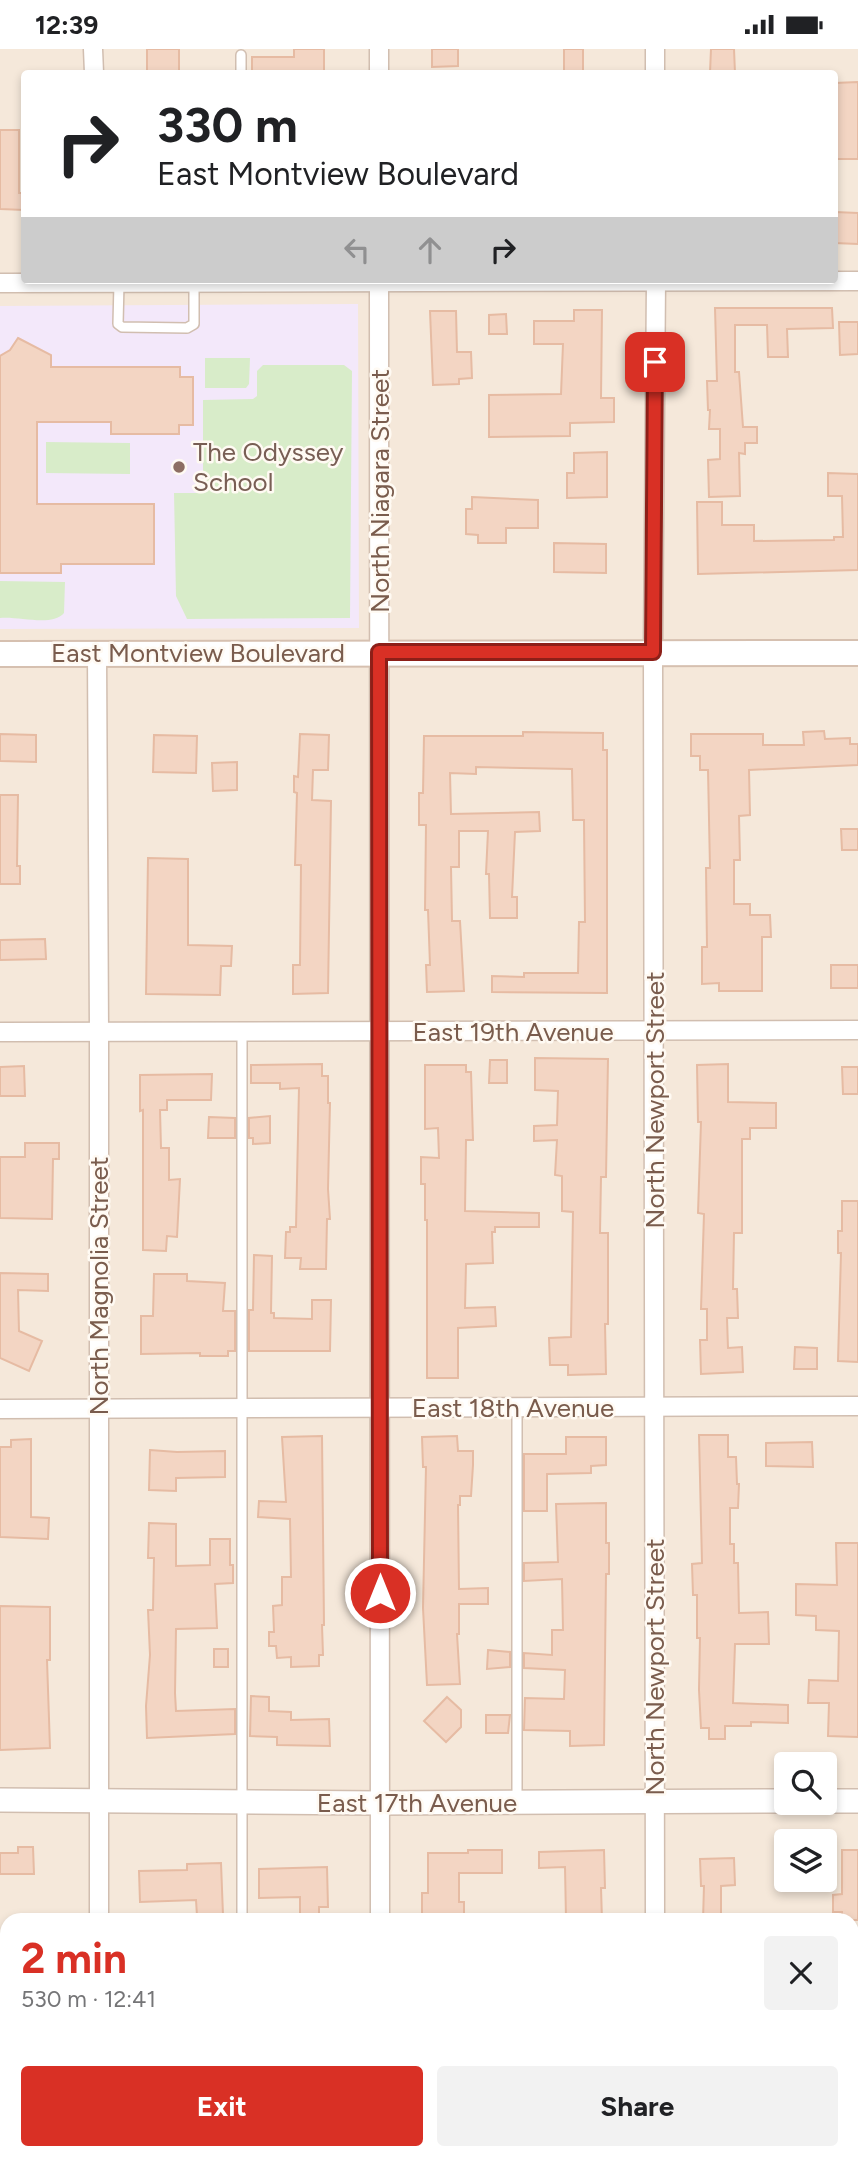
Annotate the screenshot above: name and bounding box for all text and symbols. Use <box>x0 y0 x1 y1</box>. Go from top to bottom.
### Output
text: 12:39 <box>35 9 98 41</box>
text: 330 m <box>157 95 298 154</box>
icon: right <box>42 98 133 189</box>
text: East Montview Boulevard <box>157 155 519 193</box>
icon: left <box>338 231 376 269</box>
icon: ahead <box>411 231 449 269</box>
icon: right <box>484 231 522 269</box>
pin <box>625 332 685 392</box>
icon: arrive <box>636 343 674 381</box>
street label: North Niagara Street <box>364 369 396 613</box>
place label: The Odyssey School <box>193 436 344 498</box>
marker: The Odyssey School <box>171 459 187 475</box>
street label: East Montview Boulevard <box>51 637 345 669</box>
street label: North Newport Street <box>639 971 671 1229</box>
street label: East 19th Avenue <box>412 1016 614 1048</box>
street label: North Magnolia Street <box>83 1156 115 1416</box>
street label: East 18th Avenue <box>412 1392 614 1424</box>
street label: North Newport Street <box>639 1538 671 1796</box>
position arrow <box>343 1556 417 1630</box>
map controls <box>774 1752 837 1892</box>
button: search <box>774 1752 837 1815</box>
street label: East 17th Avenue <box>317 1787 517 1819</box>
button: layers <box>774 1829 837 1892</box>
text: 2 min <box>21 1933 127 1984</box>
button: close <box>764 1936 838 2010</box>
text: 530 m · 12:41 <box>21 1985 156 2013</box>
button: Exit <box>21 2066 423 2146</box>
button: Share <box>437 2066 838 2146</box>

